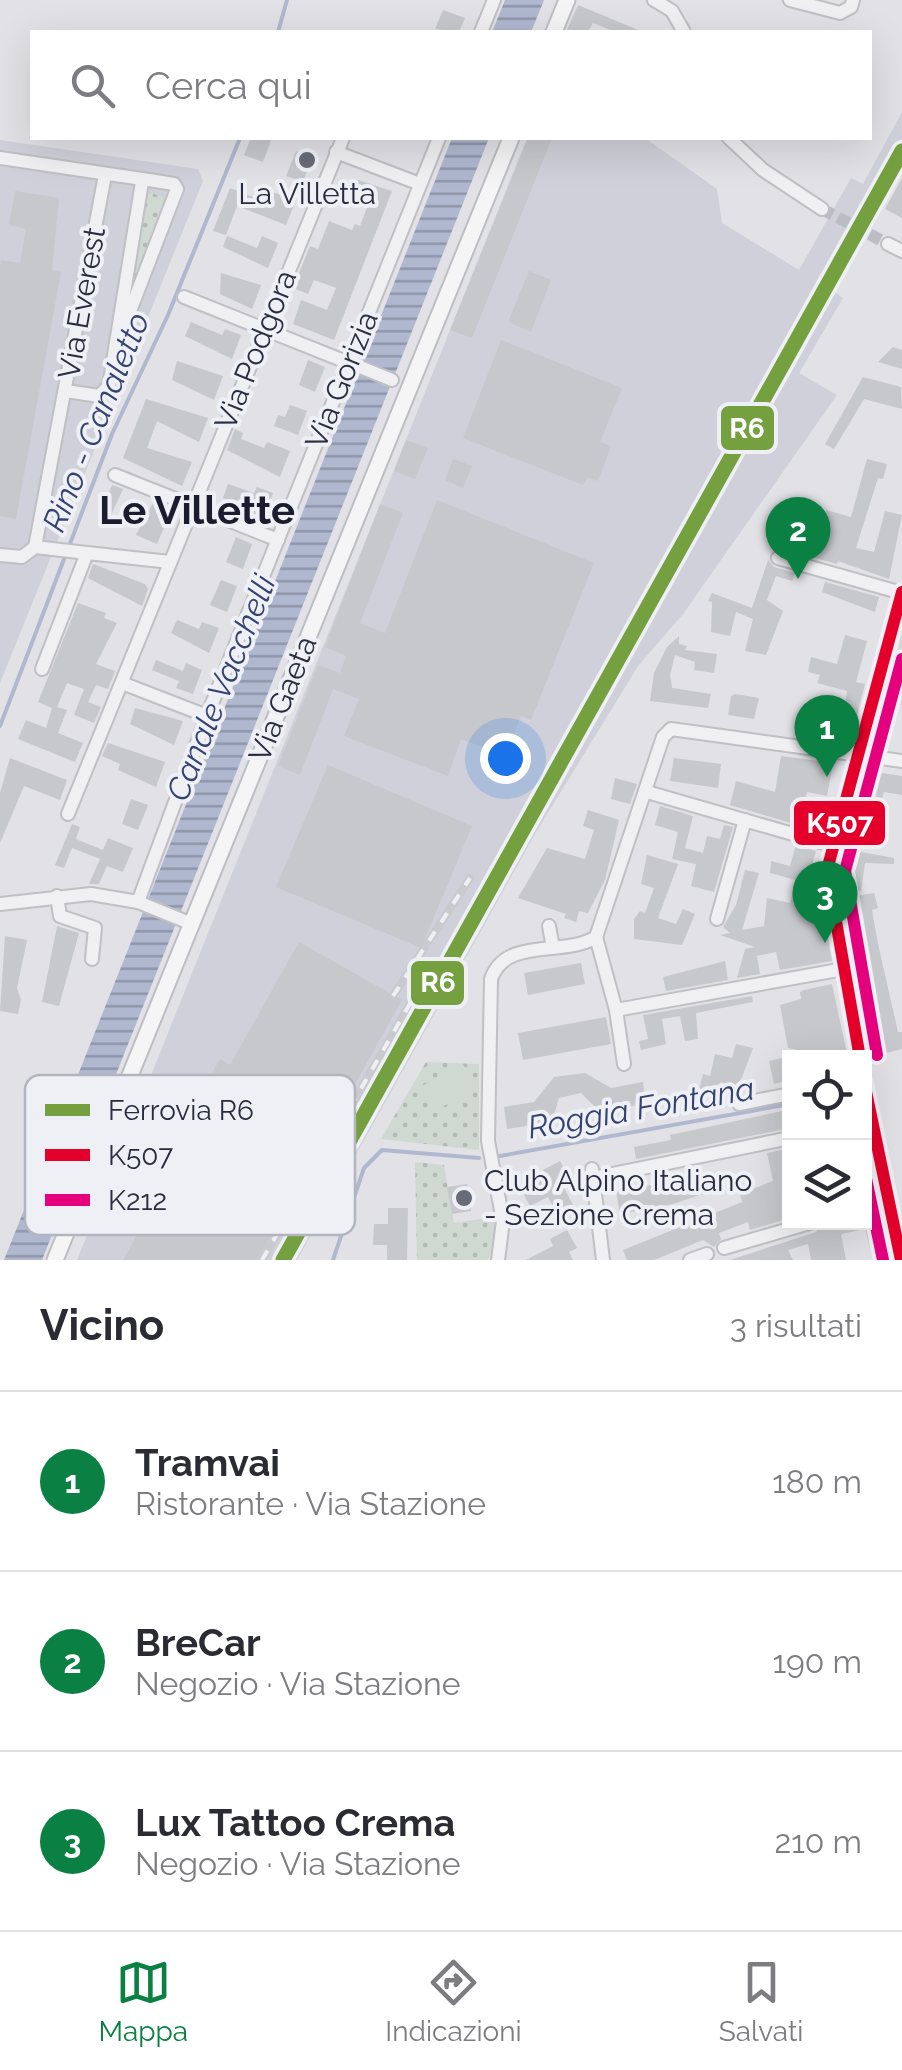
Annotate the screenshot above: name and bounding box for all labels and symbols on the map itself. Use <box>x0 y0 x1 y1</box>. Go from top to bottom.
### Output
marker: La Villetta <box>296 149 318 171</box>
place label: La Villetta <box>238 176 376 211</box>
street label: Via Everest <box>51 224 112 382</box>
street label: Via Podgora <box>208 265 303 435</box>
street label: Via Gorizia <box>298 306 385 454</box>
water label: Rino - Canaletto <box>35 307 156 537</box>
line badge: R6 <box>719 404 776 452</box>
text: R6 <box>729 412 765 445</box>
district label: Le Villette <box>99 486 295 533</box>
pin: 2 <box>766 496 830 579</box>
water label: Canale Vacchelli <box>158 569 283 806</box>
street label: Via Gaeta <box>241 631 324 767</box>
pin: 1 <box>794 694 860 777</box>
your location <box>480 733 531 784</box>
line badge: K507 <box>792 799 887 847</box>
text: K507 <box>806 807 874 840</box>
pin: 3 <box>792 860 858 943</box>
line badge: R6 <box>409 959 466 1007</box>
text: R6 <box>420 966 456 999</box>
water label: Roggia Fontana <box>525 1069 757 1146</box>
legend <box>25 1075 355 1235</box>
text: Ferrovia R6 <box>108 1094 254 1127</box>
text: K507 <box>108 1139 173 1172</box>
place label: Club Alpino Italiano - Sezione Crema <box>484 1163 752 1232</box>
text: K212 <box>108 1184 167 1217</box>
marker: Club Alpino Italiano - Sezione Crema <box>453 1187 475 1209</box>

